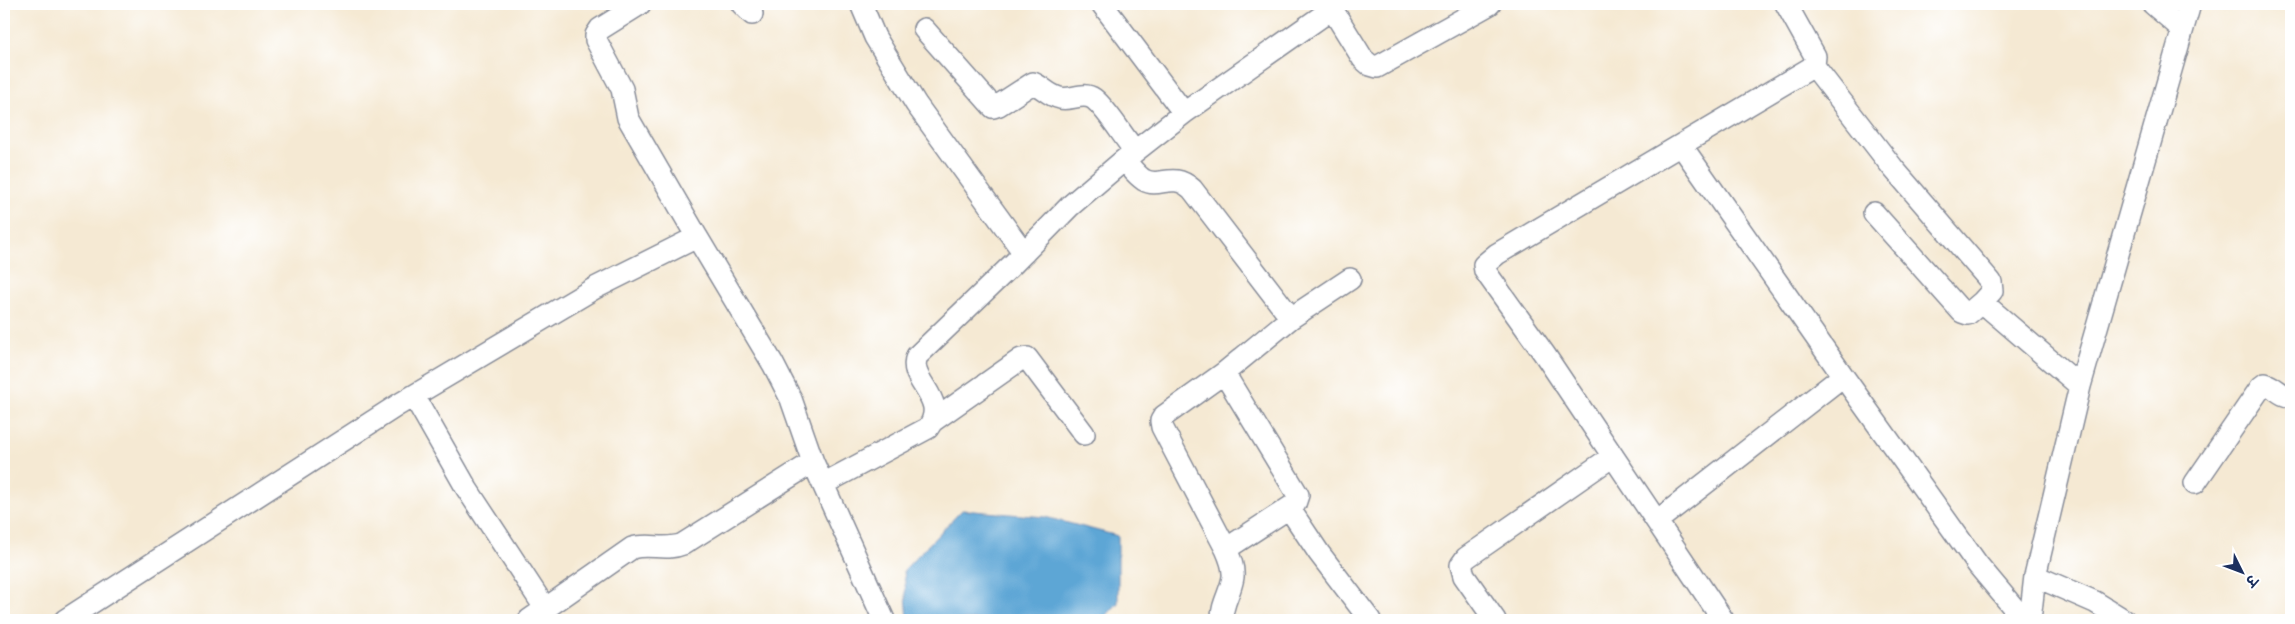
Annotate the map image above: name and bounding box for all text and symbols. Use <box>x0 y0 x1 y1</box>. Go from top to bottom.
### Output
north arrow <box>2218 546 2268 596</box>
text: उ <box>2238 567 2265 593</box>

